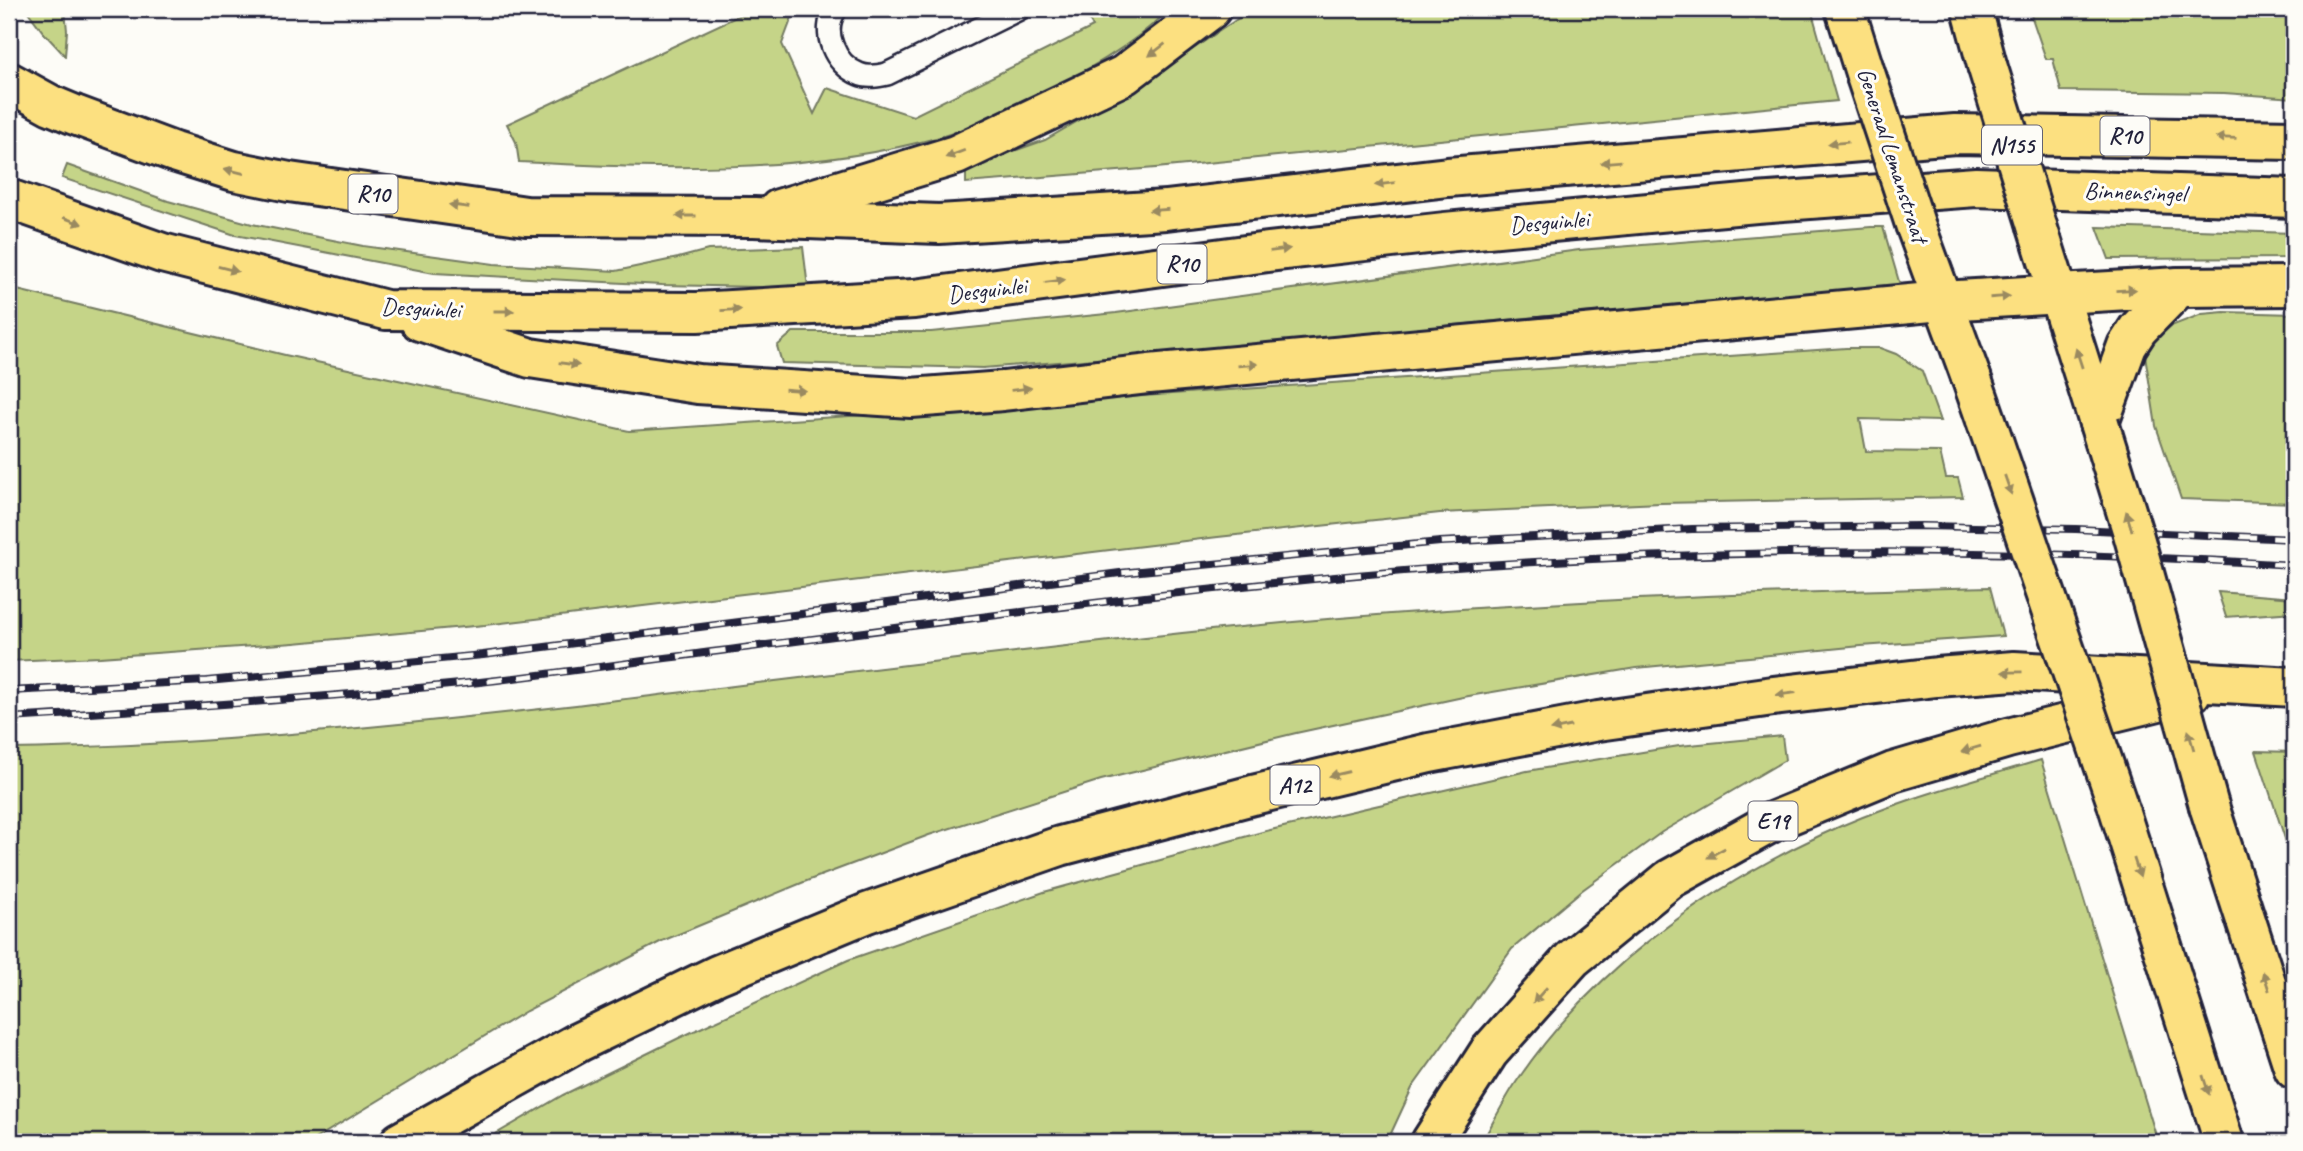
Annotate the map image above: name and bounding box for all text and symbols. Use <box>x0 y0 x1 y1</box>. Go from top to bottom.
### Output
one-way arrow <box>1148 43 1166 57</box>
street label: Generaal Lemanstraat <box>1851 64 1936 249</box>
road number: R10 <box>2100 116 2150 155</box>
road number: N155 <box>1982 126 2042 164</box>
one-way arrow <box>2215 132 2237 143</box>
one-way arrow <box>1827 138 1849 149</box>
one-way arrow <box>945 149 966 160</box>
one-way arrow <box>1600 157 1622 168</box>
one-way arrow <box>223 165 245 176</box>
road number: R10 <box>348 174 398 214</box>
street label: Binnensingel <box>2084 175 2190 209</box>
one-way arrow <box>1374 179 1396 190</box>
one-way arrow <box>448 201 470 212</box>
street label: Desguinlei <box>1508 203 1592 240</box>
one-way arrow <box>1148 205 1170 216</box>
one-way arrow <box>675 210 697 222</box>
one-way arrow <box>63 216 84 227</box>
road number: R10 <box>1158 244 1206 284</box>
one-way arrow <box>1270 245 1292 256</box>
one-way arrow <box>217 264 239 275</box>
street label: Desguinlei <box>946 270 1031 310</box>
one-way arrow <box>1044 275 1066 286</box>
one-way arrow <box>2116 284 2138 295</box>
street label: Desguinlei <box>381 291 464 325</box>
one-way arrow <box>1990 291 2012 302</box>
one-way arrow <box>493 305 515 317</box>
one-way arrow <box>720 305 742 316</box>
one-way arrow <box>2073 347 2083 368</box>
one-way arrow <box>558 359 580 370</box>
one-way arrow <box>1237 359 1259 370</box>
one-way arrow <box>1011 384 1033 395</box>
one-way arrow <box>784 385 806 396</box>
one-way arrow <box>2003 474 2014 495</box>
one-way arrow <box>2124 511 2134 532</box>
one-way arrow <box>2001 666 2023 678</box>
one-way arrow <box>1775 689 1797 700</box>
one-way arrow <box>1550 723 1572 734</box>
one-way arrow <box>2185 730 2195 751</box>
one-way arrow <box>1960 744 1982 755</box>
road number: A12 <box>1270 765 1320 804</box>
one-way arrow <box>1327 769 1349 780</box>
road number: E19 <box>1748 802 1798 841</box>
one-way arrow <box>1706 847 1726 859</box>
one-way arrow <box>2133 858 2143 879</box>
one-way arrow <box>2260 970 2270 991</box>
one-way arrow <box>1532 986 1548 1004</box>
one-way arrow <box>2201 1075 2212 1096</box>

